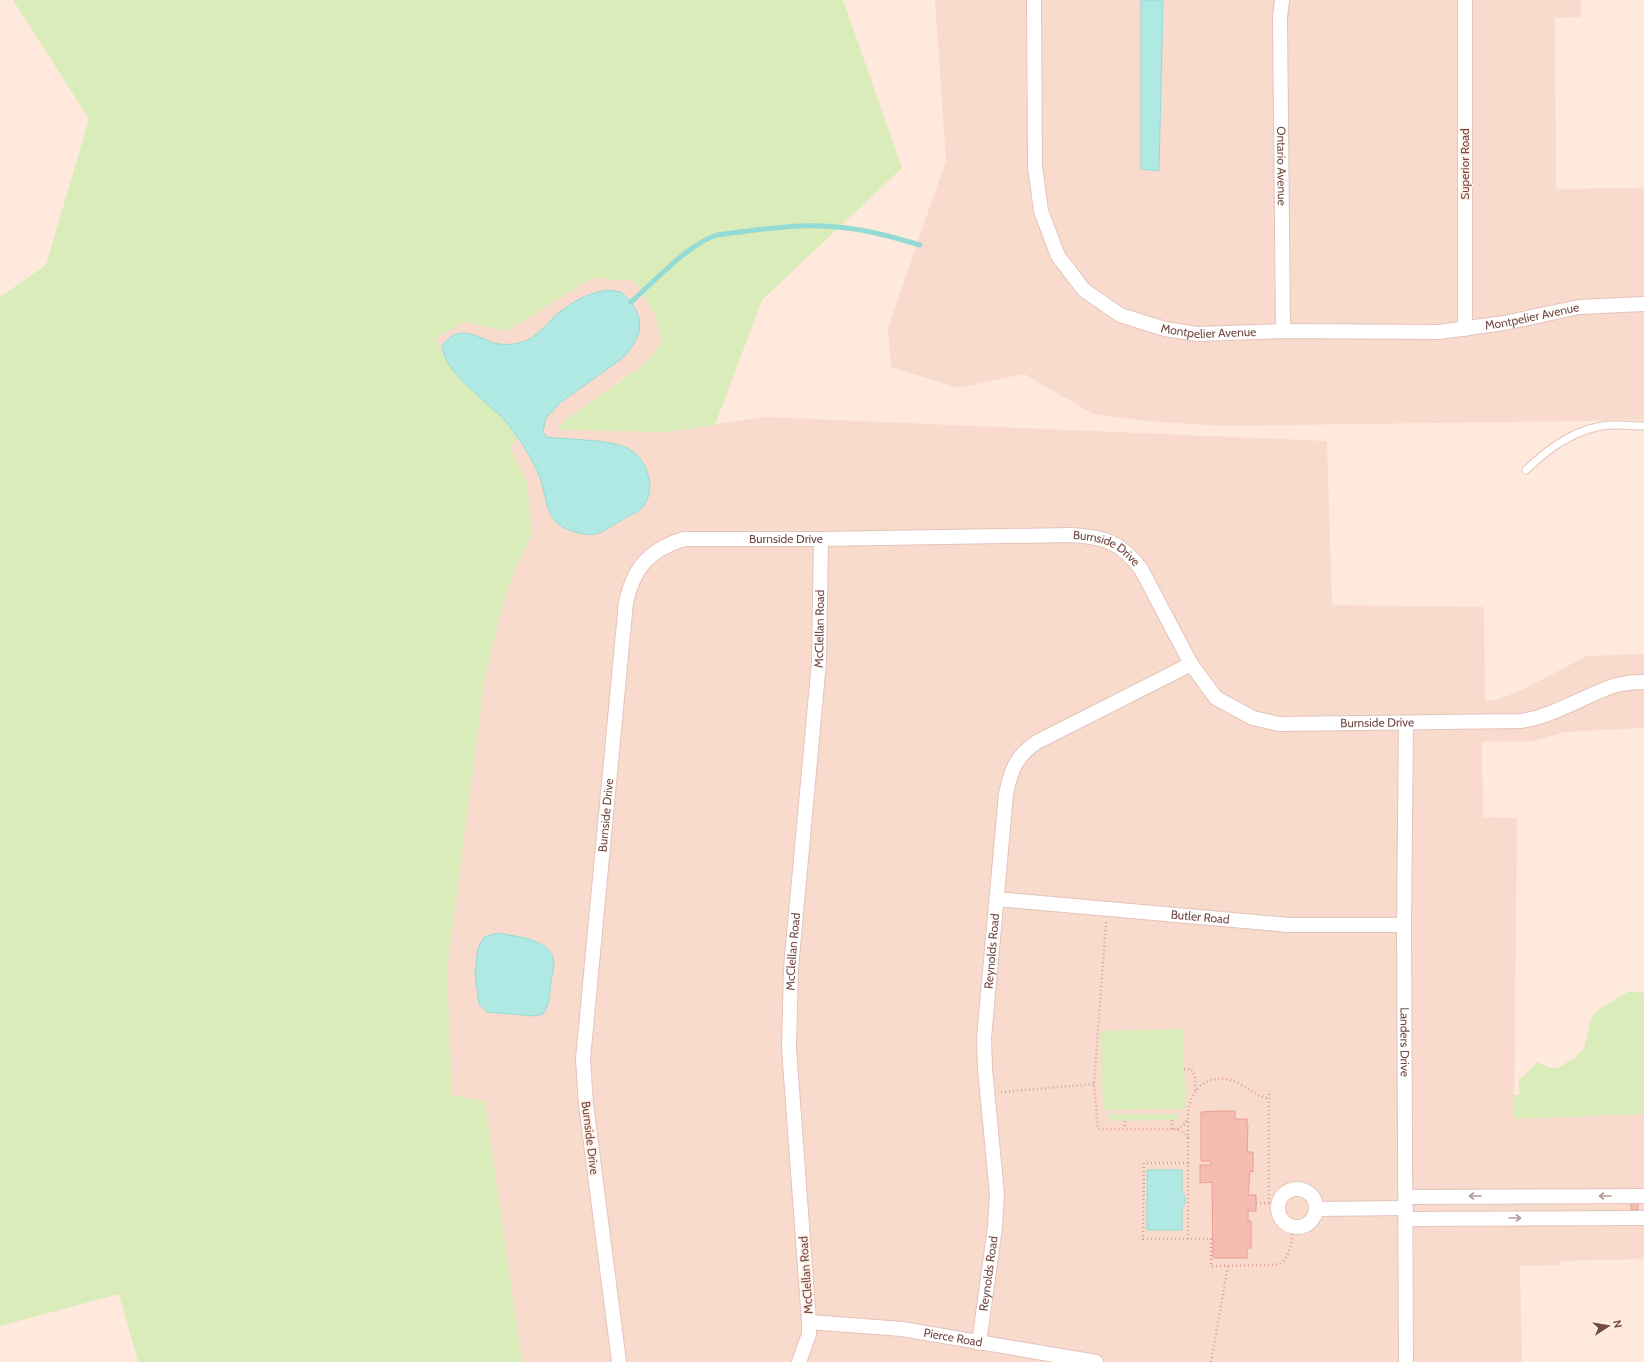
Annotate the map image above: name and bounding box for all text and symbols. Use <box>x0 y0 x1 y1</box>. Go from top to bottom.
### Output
street label: Ontario Avenue <box>1274 126 1290 206</box>
street label: Superior Road <box>1457 128 1472 200</box>
street label: Montpelier Avenue <box>1484 299 1580 333</box>
street label: Montpelier Avenue <box>1160 320 1257 341</box>
street label: Burnside Drive <box>1073 527 1144 569</box>
street label: Burnside Drive <box>749 531 823 546</box>
street label: McClellan Road <box>810 590 827 668</box>
street label: Burnside Drive <box>1340 714 1414 730</box>
street label: Burnside Drive <box>595 778 616 853</box>
street label: Butler Road <box>1170 907 1230 927</box>
street label: McClellan Road <box>782 912 803 991</box>
street label: Reynolds Road <box>980 913 1002 989</box>
street label: Landers Drive <box>1397 1007 1413 1077</box>
street label: Burnside Drive <box>579 1100 602 1175</box>
one-way arrow <box>1469 1192 1482 1200</box>
one-way arrow <box>1599 1192 1612 1200</box>
one-way arrow <box>1508 1214 1521 1222</box>
street label: Reynolds Road <box>975 1235 1001 1312</box>
street label: McClellan Road <box>795 1236 816 1315</box>
north arrow <box>1588 1306 1628 1346</box>
text: N <box>1610 1319 1625 1329</box>
street label: Pierce Road <box>923 1325 984 1350</box>

